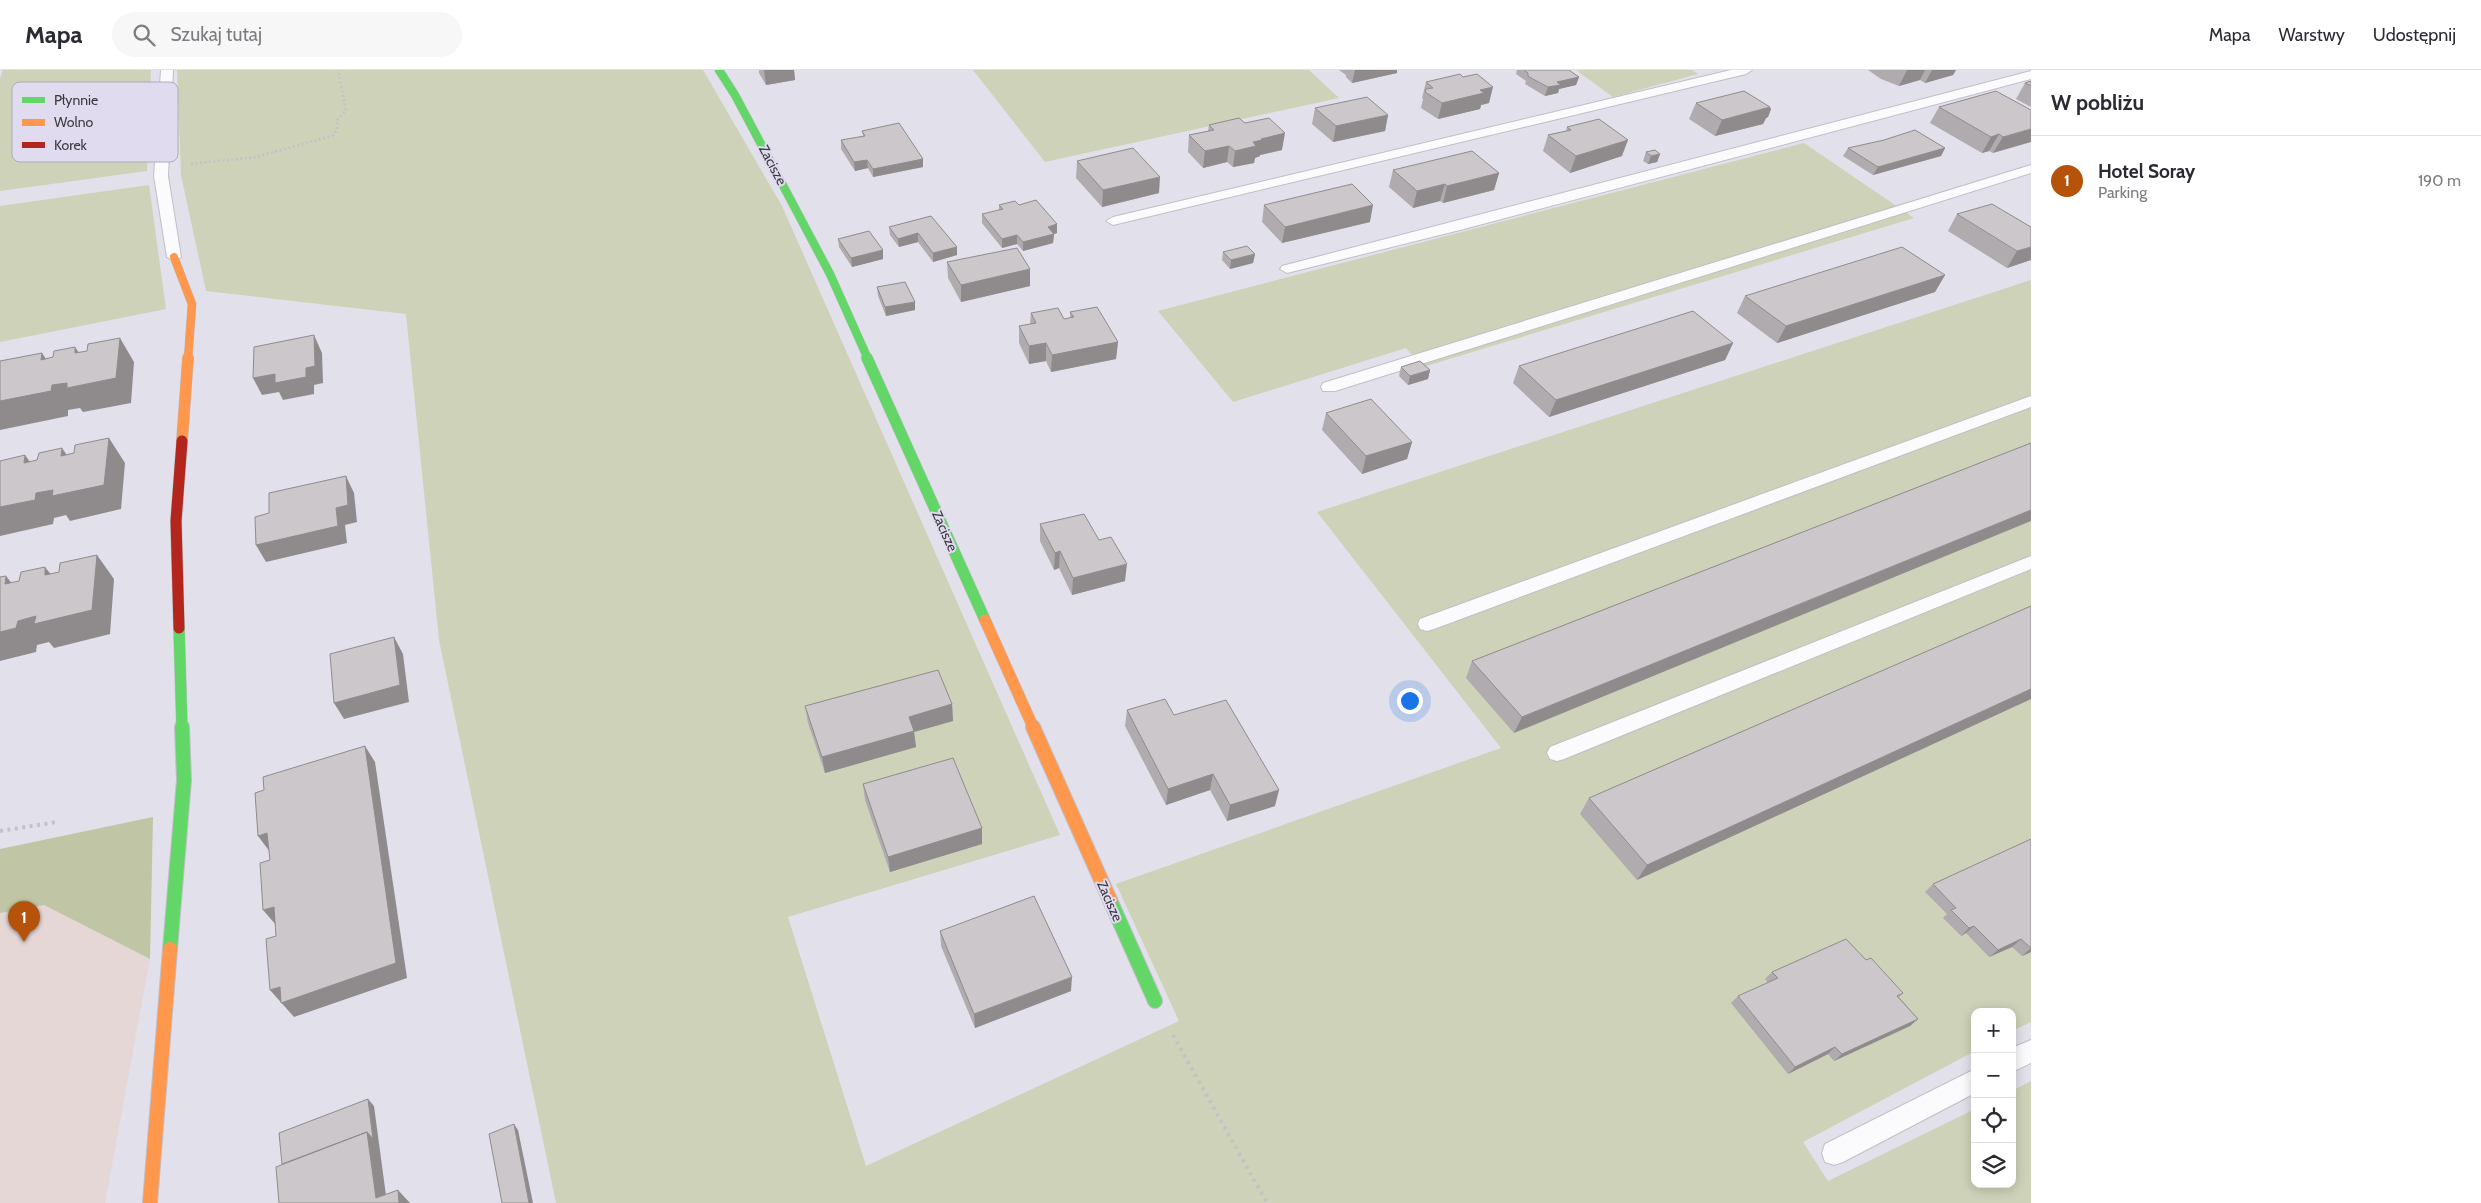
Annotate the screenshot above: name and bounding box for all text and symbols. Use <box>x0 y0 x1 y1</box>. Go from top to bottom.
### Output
search box <box>112 12 462 57</box>
text: Mapa <box>25 20 82 49</box>
icon: search <box>130 21 158 49</box>
text: Szukaj tutaj <box>170 23 262 46</box>
text: Mapa <box>2209 24 2251 46</box>
text: Warstwy <box>2279 24 2345 46</box>
text: Udostępnij <box>2373 24 2456 46</box>
legend <box>12 82 178 162</box>
text: W pobliżu <box>2051 90 2144 115</box>
text: Płynnie <box>54 91 98 109</box>
text: Wolno <box>54 113 94 131</box>
text: Korek <box>54 136 88 154</box>
street label: Zacisze <box>755 142 791 188</box>
text: Hotel Soray <box>2098 160 2195 183</box>
text: 1 <box>2064 171 2070 190</box>
text: 190 m <box>2418 171 2461 190</box>
text: Parking <box>2098 183 2147 202</box>
street label: Zacisze <box>928 508 962 554</box>
your location <box>1397 688 1423 714</box>
street label: Zacisze <box>1093 878 1127 924</box>
pin: 1 <box>8 901 40 942</box>
map controls <box>1971 1008 2016 1188</box>
button: + <box>1971 1008 2016 1053</box>
button: − <box>1971 1053 2016 1098</box>
button: locate <box>1971 1098 2016 1143</box>
button: layers <box>1971 1143 2016 1188</box>

